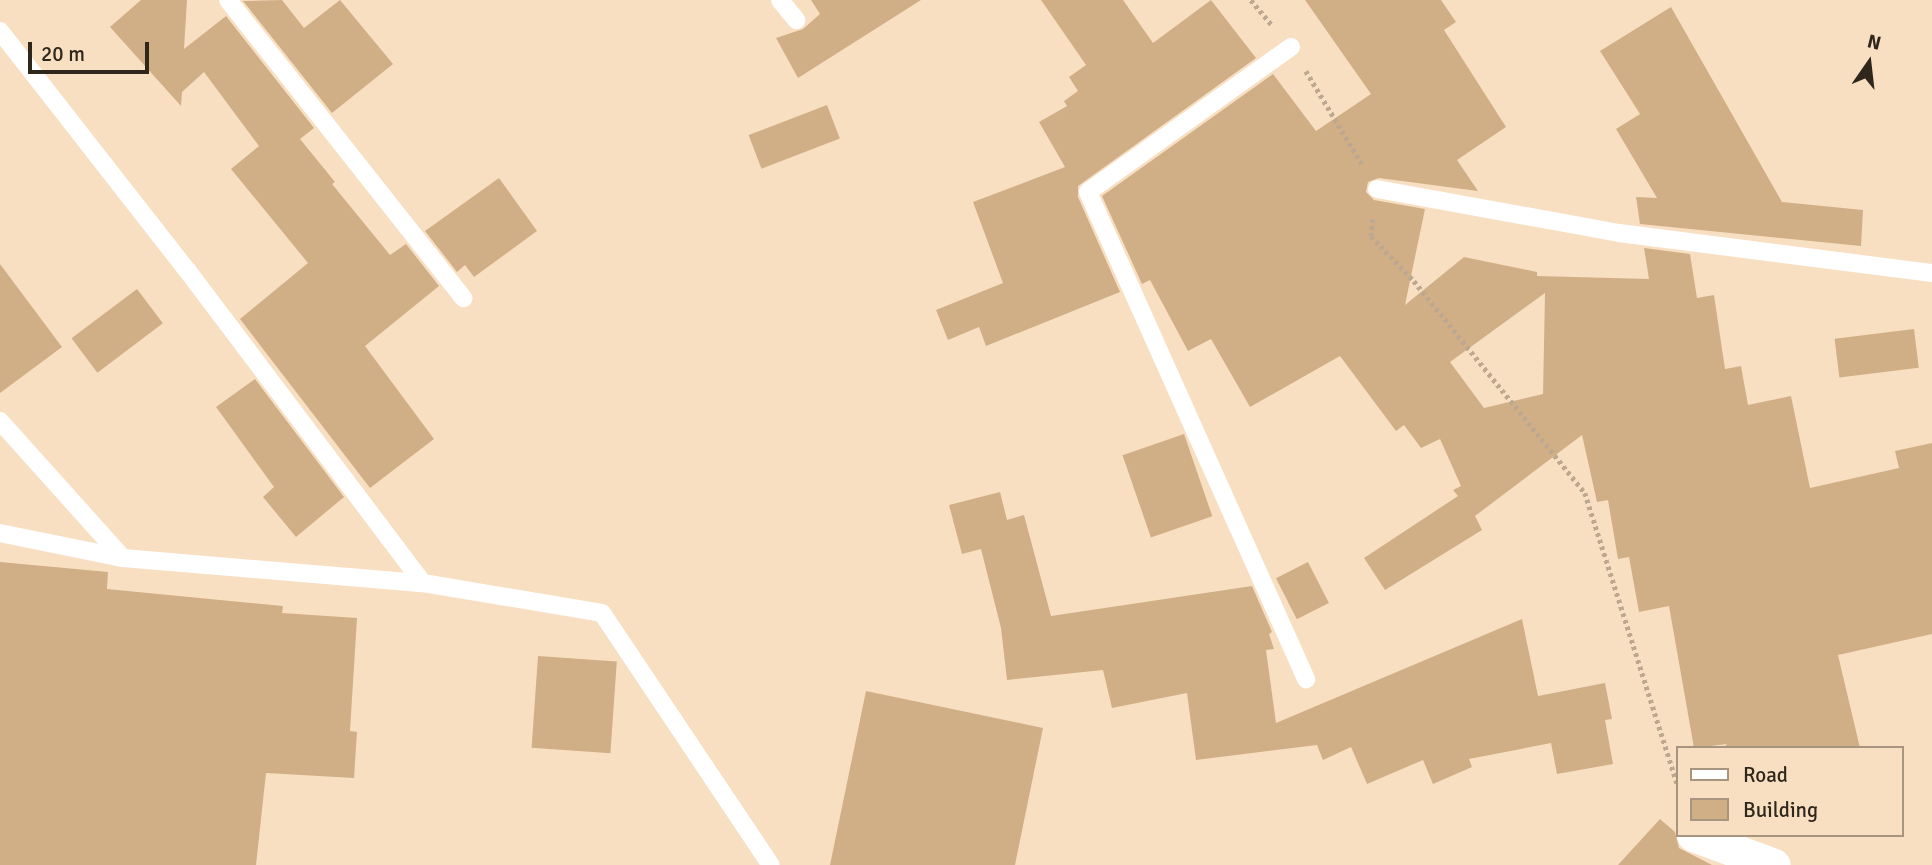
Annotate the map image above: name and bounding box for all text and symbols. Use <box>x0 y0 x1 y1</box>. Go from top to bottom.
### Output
scale bar <box>32 28 152 72</box>
north arrow <box>1834 28 1904 98</box>
text: N <box>1865 29 1883 56</box>
text: 20 m <box>41 41 85 67</box>
legend <box>1676 746 1904 837</box>
text: Road <box>1743 762 1788 788</box>
text: Building <box>1743 797 1818 823</box>

